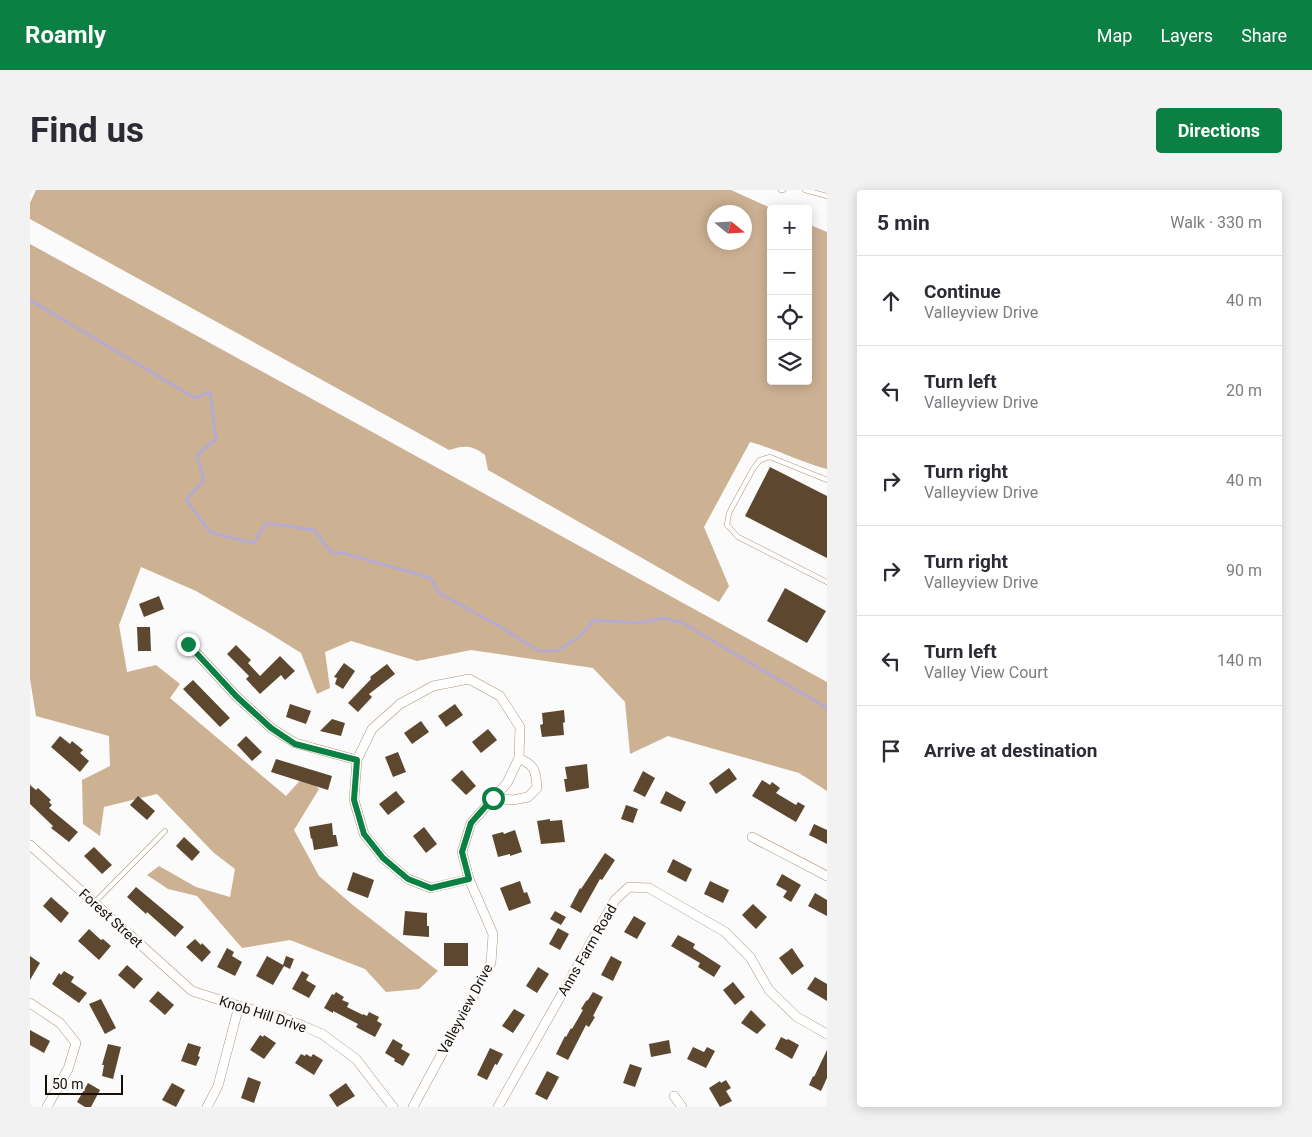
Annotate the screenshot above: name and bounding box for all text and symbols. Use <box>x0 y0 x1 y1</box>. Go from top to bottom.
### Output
text: Roamly <box>25 21 106 49</box>
text: Map <box>1097 25 1132 46</box>
text: Layers <box>1160 25 1213 46</box>
text: Share <box>1241 25 1287 46</box>
button: Directions <box>1156 108 1282 153</box>
text: Find us <box>30 110 144 151</box>
north arrow <box>707 205 752 250</box>
map controls <box>767 205 812 385</box>
button: + <box>767 205 812 250</box>
text: 5 min <box>877 211 930 235</box>
text: Walk · 330 m <box>1170 213 1262 232</box>
button: − <box>767 250 812 295</box>
text: Continue <box>924 280 1001 303</box>
icon: ahead <box>877 287 905 315</box>
text: 40 m <box>1226 291 1262 310</box>
button: locate <box>767 295 812 340</box>
text: Valleyview Drive <box>924 303 1038 322</box>
button: layers <box>767 340 812 385</box>
text: Turn left <box>924 370 997 393</box>
icon: left <box>877 377 905 405</box>
text: 20 m <box>1226 381 1262 400</box>
text: Valleyview Drive <box>924 393 1038 412</box>
text: Turn right <box>924 460 1008 483</box>
icon: right <box>877 467 905 495</box>
text: 40 m <box>1226 471 1262 490</box>
text: Valleyview Drive <box>924 483 1038 502</box>
text: Turn right <box>924 550 1008 573</box>
icon: right <box>877 557 905 585</box>
text: 90 m <box>1226 561 1262 580</box>
text: Valleyview Drive <box>924 573 1038 592</box>
route end <box>177 633 200 656</box>
text: Turn left <box>924 640 997 663</box>
icon: left <box>877 647 905 675</box>
text: 140 m <box>1217 651 1262 670</box>
text: Valley View Court <box>924 663 1048 682</box>
icon: arrive <box>877 737 905 765</box>
text: Arrive at destination <box>924 739 1097 762</box>
route start <box>482 787 505 810</box>
street label: Forest Street <box>76 885 146 951</box>
street label: Anns Farm Road <box>554 901 620 999</box>
street label: Valleyview Drive <box>434 961 496 1057</box>
street label: Knob Hill Drive <box>217 992 309 1036</box>
scale bar <box>45 1072 122 1095</box>
text: 50 m <box>52 1076 84 1092</box>

